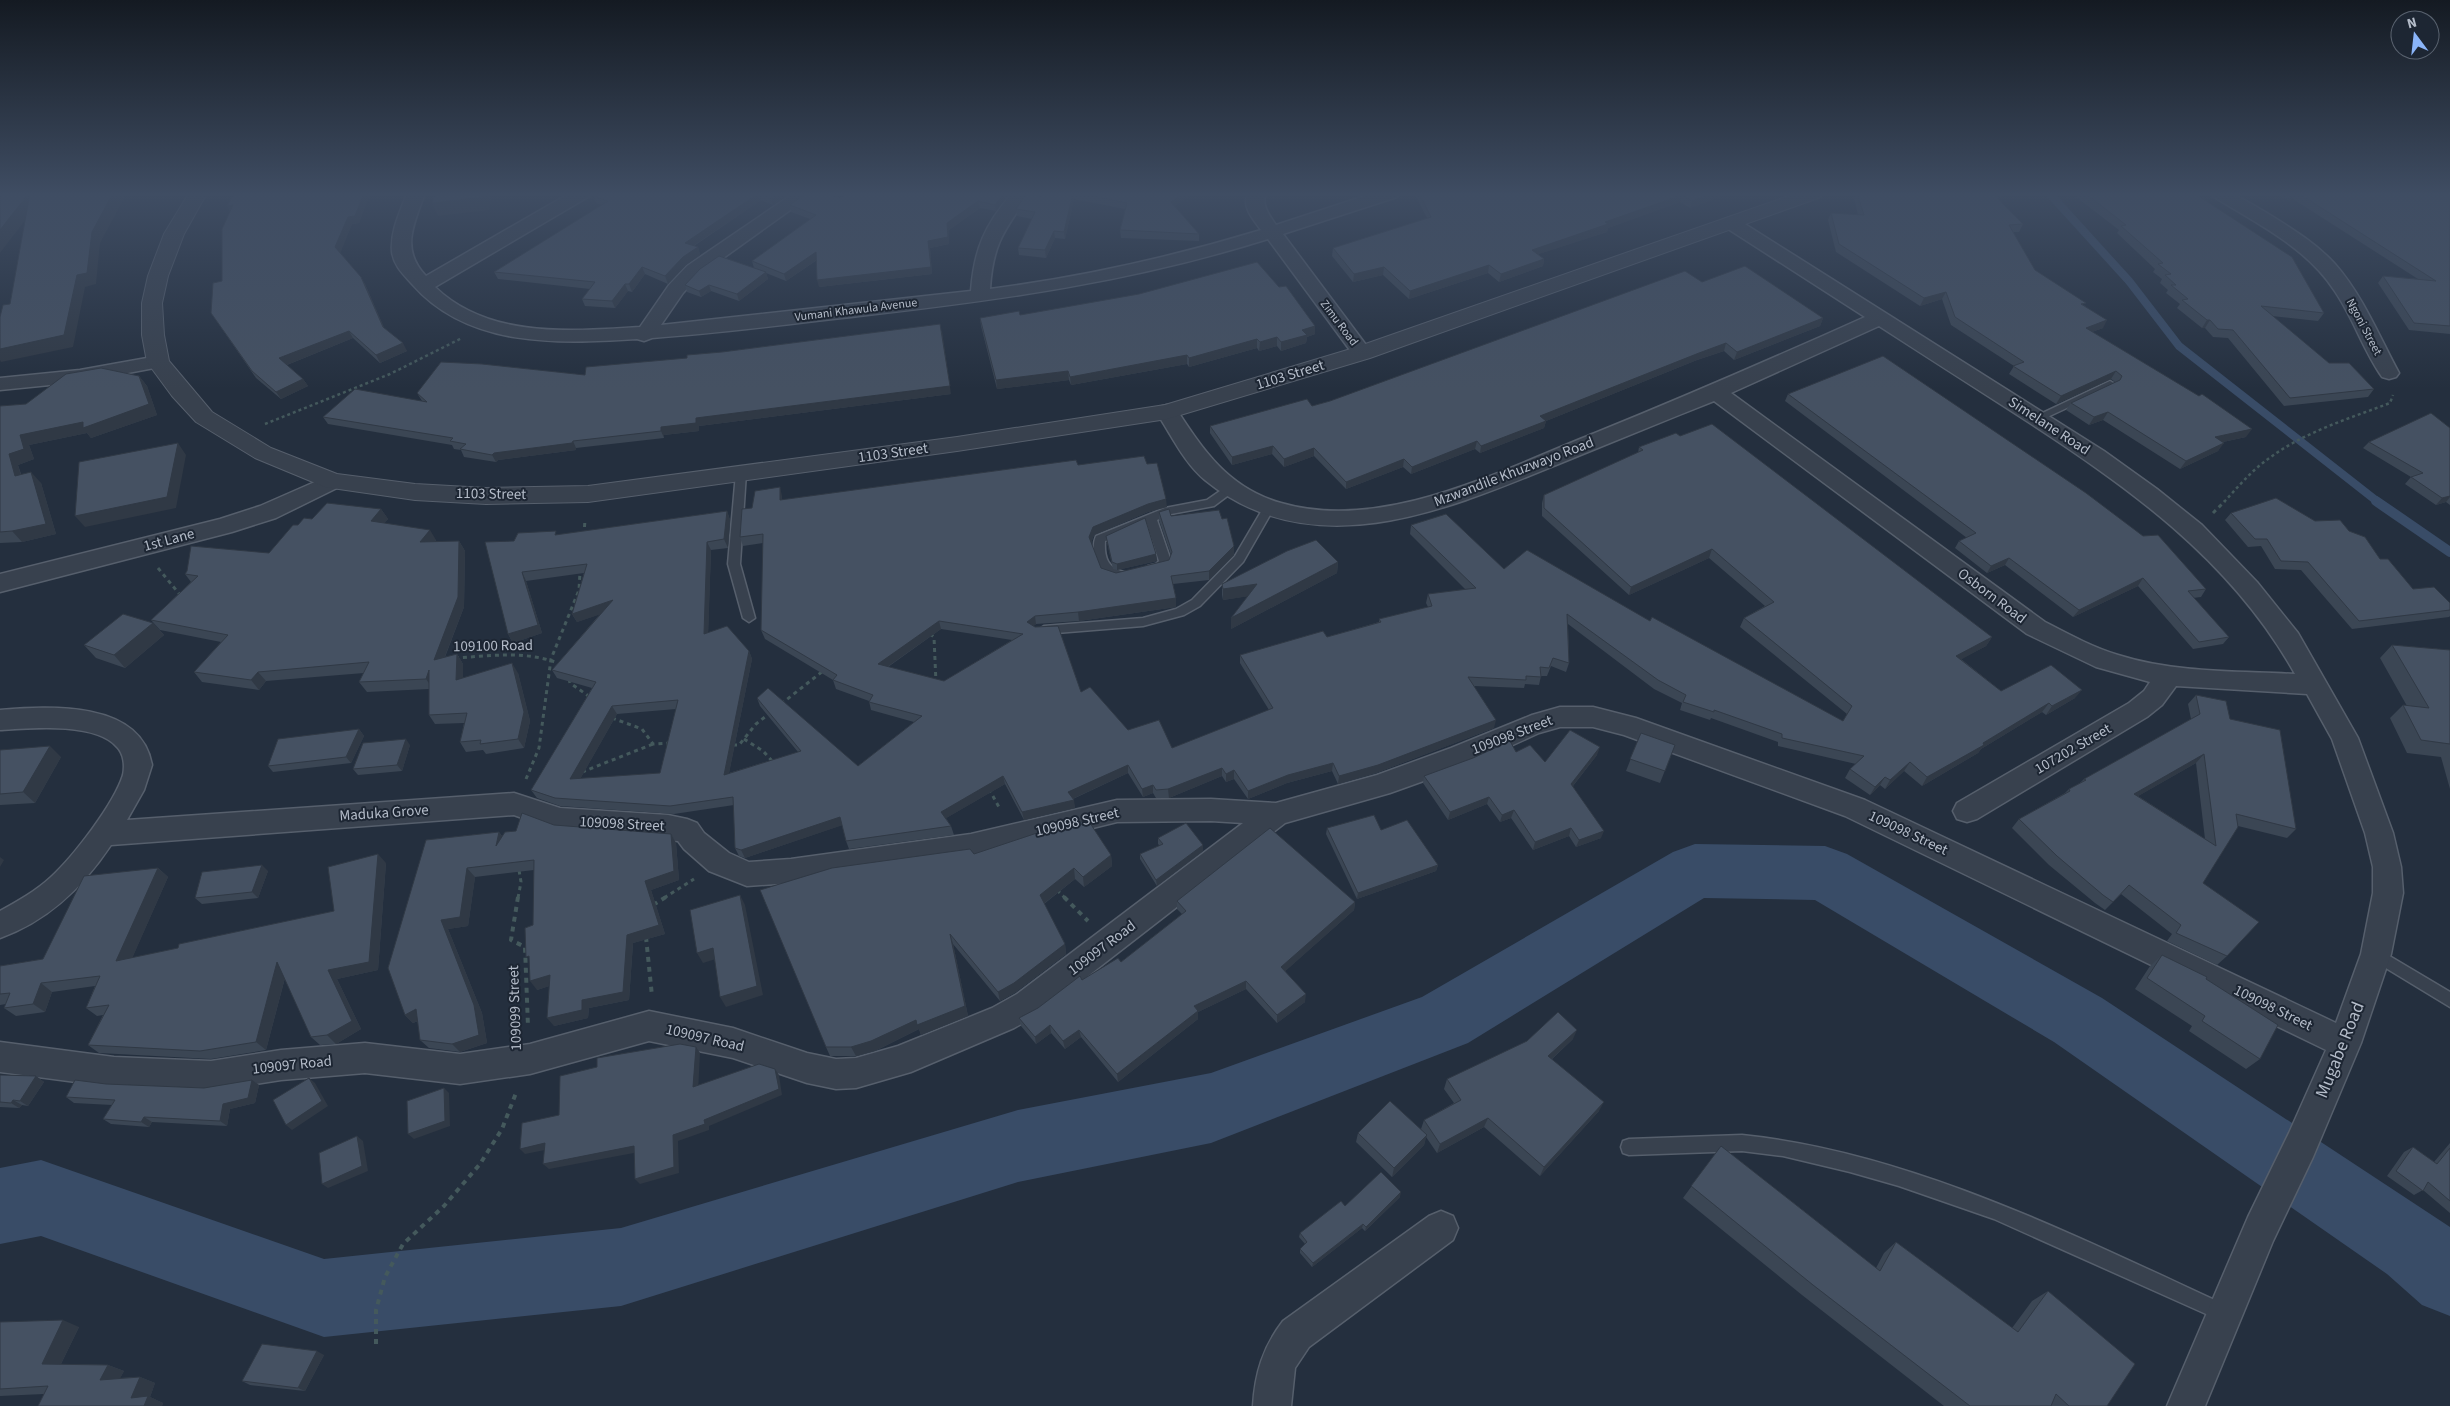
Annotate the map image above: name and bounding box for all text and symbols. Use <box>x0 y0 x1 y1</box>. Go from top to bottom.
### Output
north arrow <box>2390 10 2440 60</box>
text: N <box>2405 13 2419 34</box>
street label: Vumani Khawula Avenue <box>794 294 918 326</box>
street label: Zimu Road <box>1316 296 1362 350</box>
street label: Ngoni Street <box>2342 296 2386 358</box>
street label: 1103 Street <box>1253 355 1327 395</box>
street label: Simelane Road <box>2004 392 2094 460</box>
street label: Mzwandile Khuzwayo Road <box>1431 432 1597 512</box>
street label: 1103 Street <box>857 438 929 468</box>
street label: 1103 Street <box>456 483 526 505</box>
street label: 1st Lane <box>141 523 197 557</box>
street label: Osborn Road <box>1953 563 2031 629</box>
street label: 109100 Road <box>453 635 533 657</box>
street label: 109098 Street <box>1468 710 1556 760</box>
street label: 107202 Street <box>2031 719 2115 779</box>
street label: Maduka Grove <box>339 799 429 827</box>
street label: 109098 Street <box>1033 802 1121 842</box>
street label: 109098 Street <box>1865 805 1951 861</box>
street label: 109098 Street <box>579 811 665 837</box>
street label: 109097 Road <box>1064 916 1140 980</box>
street label: 109099 Street <box>503 965 527 1051</box>
street label: 109098 Street <box>2230 980 2316 1036</box>
street label: Mugabe Road <box>2309 998 2371 1102</box>
street label: 109097 Road <box>664 1019 746 1057</box>
street label: 109097 Road <box>251 1050 333 1080</box>

